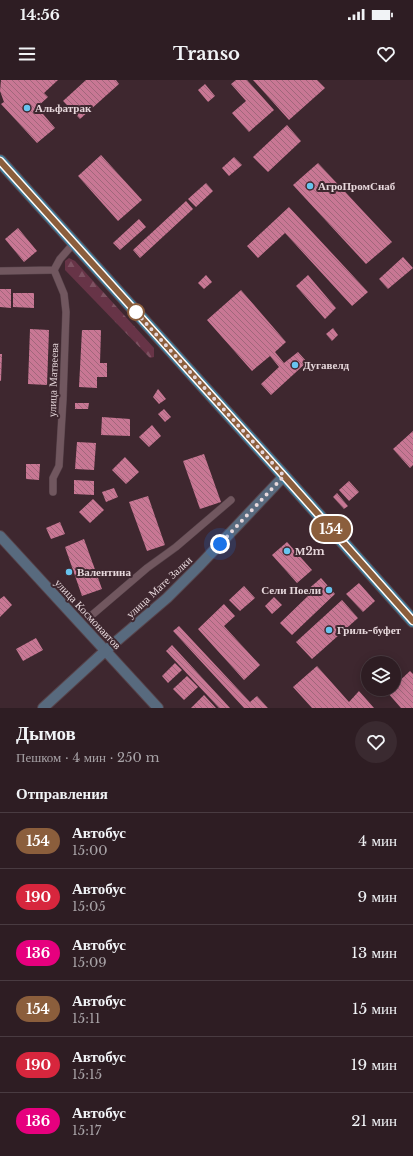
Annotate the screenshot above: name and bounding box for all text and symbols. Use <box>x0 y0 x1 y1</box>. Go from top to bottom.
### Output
text: 14:56 <box>20 5 60 24</box>
icon: menu <box>16 43 38 65</box>
text: Transo <box>173 43 240 65</box>
icon: heart <box>375 43 397 65</box>
place label: Альфатрак <box>35 101 92 115</box>
marker: Альфатрак <box>22 103 32 113</box>
place label: АгроПромСнаб <box>318 179 396 193</box>
marker: АгроПромСнаб <box>305 181 315 191</box>
unlabelled marker <box>127 303 145 321</box>
street label: улица Матвеева <box>45 343 61 417</box>
place label: Дугавелд <box>303 358 350 372</box>
marker: Дугавелд <box>290 360 300 370</box>
line badge: 154 <box>308 516 354 542</box>
text: 154 <box>319 520 343 538</box>
your location <box>210 534 230 554</box>
place label: М2m <box>295 544 325 558</box>
marker: М2m <box>282 546 292 556</box>
street label: улица Мате Залки <box>123 553 195 621</box>
place label: Валентина <box>77 565 131 579</box>
marker: Валентина <box>64 567 74 577</box>
street label: улица Космонавтов <box>52 576 124 652</box>
place label: Сели Поели <box>261 583 322 597</box>
marker: Сели Поели <box>324 585 334 595</box>
place label: Гриль-буфет <box>337 623 402 637</box>
marker: Гриль-буфет <box>324 625 334 635</box>
map controls <box>361 656 401 696</box>
button: layers <box>361 656 401 696</box>
button: heart <box>355 721 397 763</box>
text: Дымов <box>16 722 76 745</box>
text: Пешком · 4 мин · 250 m <box>16 749 159 766</box>
text: Отправления <box>16 784 108 803</box>
text: Автобус <box>72 823 126 842</box>
text: 4 мин <box>358 831 397 850</box>
text: 154 <box>26 832 50 850</box>
text: 15:00 <box>72 842 107 859</box>
text: Автобус <box>72 879 126 898</box>
text: 9 мин <box>358 887 397 906</box>
text: 190 <box>25 888 51 906</box>
text: 15:05 <box>72 898 106 915</box>
text: Автобус <box>72 935 126 954</box>
text: 13 мин <box>351 943 397 962</box>
text: 136 <box>26 944 50 962</box>
text: 15:09 <box>72 954 107 971</box>
text: Автобус <box>72 991 126 1010</box>
text: 15 мин <box>352 999 397 1018</box>
text: 154 <box>26 1000 50 1018</box>
text: 15:11 <box>72 1010 100 1027</box>
text: Автобус <box>72 1047 126 1066</box>
text: 19 мин <box>351 1055 397 1074</box>
text: 190 <box>25 1056 51 1074</box>
text: 15:15 <box>72 1066 102 1083</box>
text: Автобус <box>72 1103 126 1122</box>
text: 21 мин <box>351 1111 397 1130</box>
text: 136 <box>26 1112 50 1130</box>
text: 15:17 <box>72 1122 101 1139</box>

